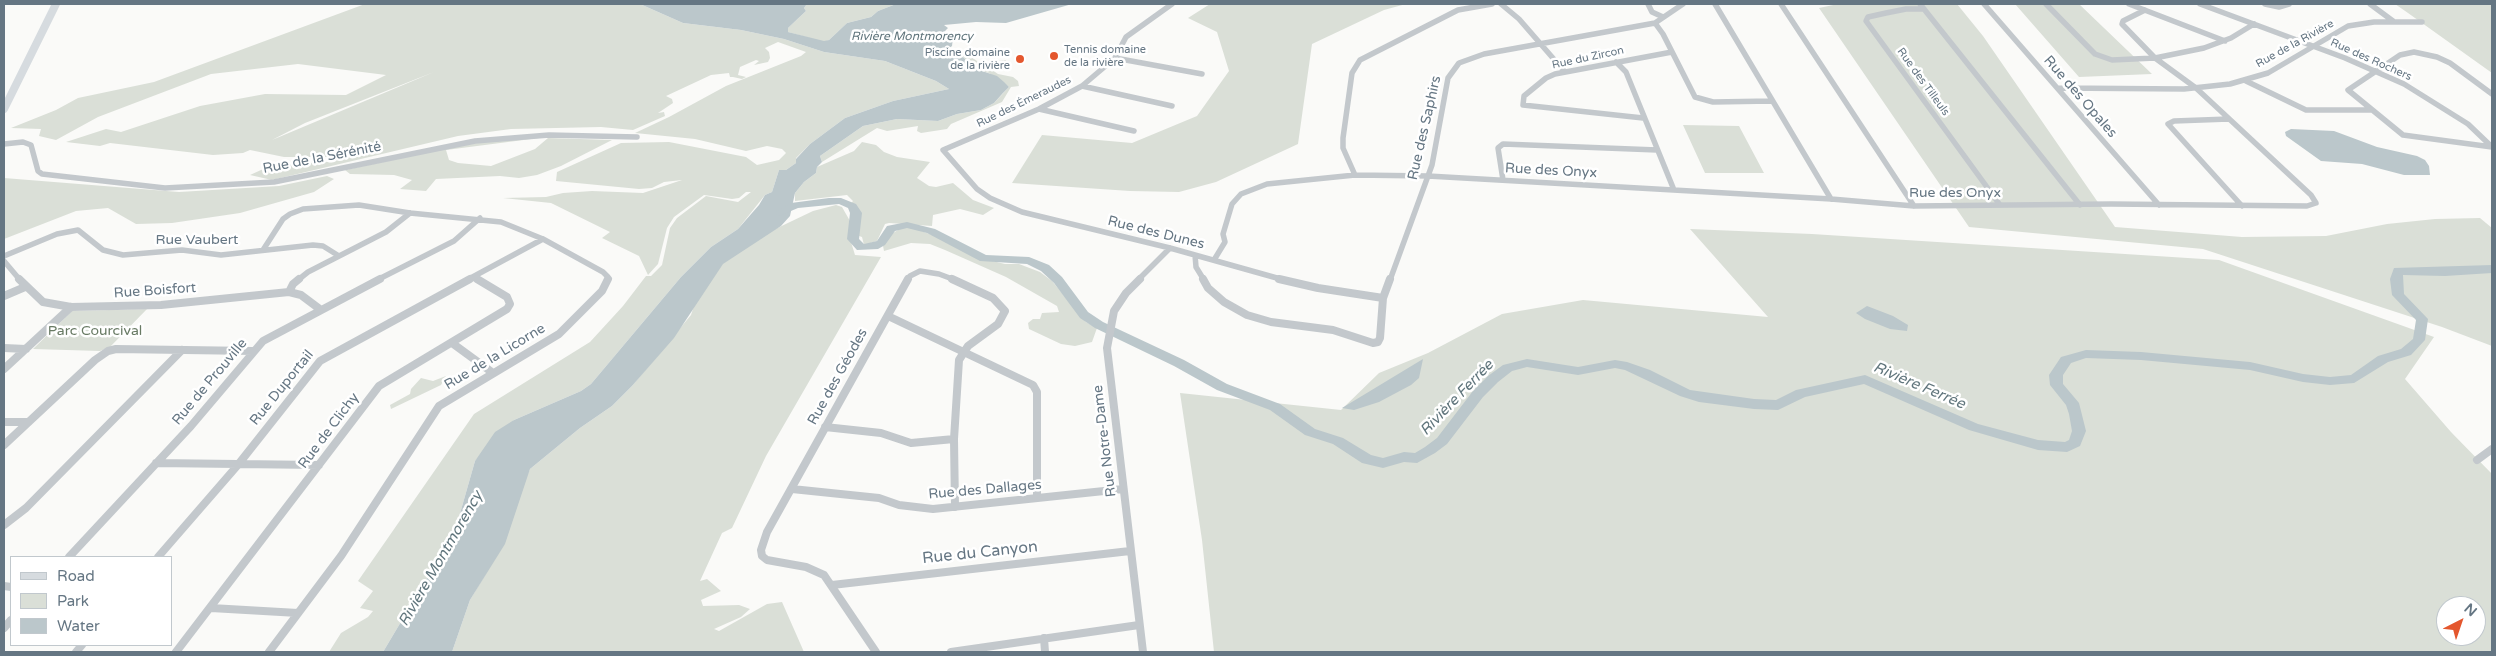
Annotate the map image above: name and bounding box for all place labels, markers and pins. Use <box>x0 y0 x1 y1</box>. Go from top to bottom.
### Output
place label: Tennis domaine de la rivière <box>1064 43 1146 69</box>
place label: Piscine domaine de la rivière <box>925 46 1010 72</box>
marker: Tennis domaine de la rivière <box>1048 50 1060 62</box>
marker: Piscine domaine de la rivière <box>1014 53 1026 65</box>

